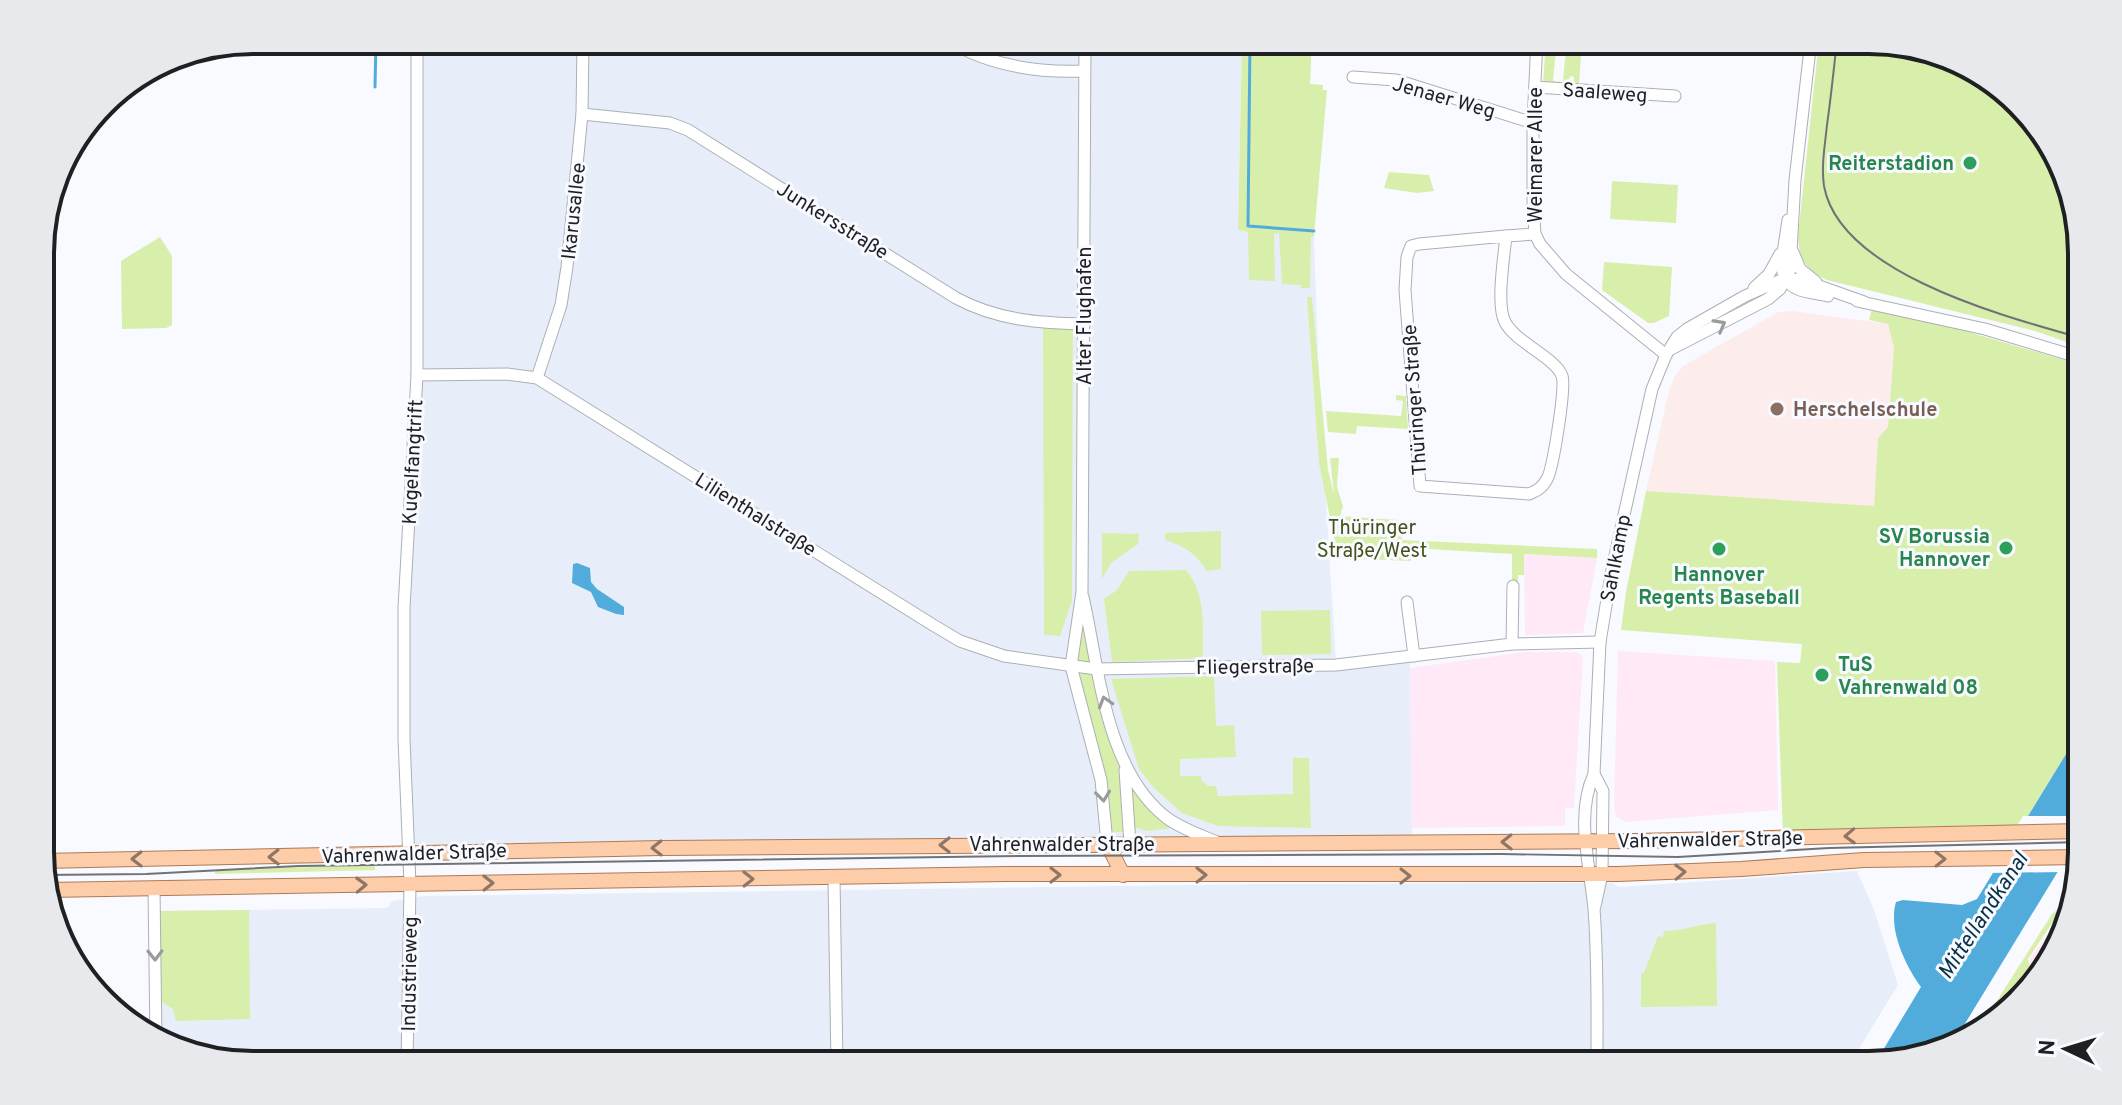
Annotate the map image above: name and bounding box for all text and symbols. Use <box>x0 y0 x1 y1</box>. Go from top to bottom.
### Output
street label: Jenaer Weg <box>1389 72 1498 126</box>
street label: Saaleweg <box>1561 78 1648 110</box>
street label: Weimarer Allee <box>1524 87 1550 223</box>
place label: Reiterstadion <box>1828 152 1954 178</box>
marker: Reiterstadion <box>1961 154 1979 172</box>
street label: Ikarusallee <box>557 161 593 261</box>
street label: Junkersstraße <box>771 177 893 266</box>
street label: Alter Flughafen <box>1073 247 1099 385</box>
one-way arrow <box>1712 320 1726 335</box>
street label: Thüringer Straße <box>1398 323 1434 476</box>
place label: Herschelschule <box>1793 398 1937 424</box>
street label: Kugelfangtrift <box>398 399 430 525</box>
marker: Herschelschule <box>1768 400 1786 418</box>
street label: Lilienthalstraße <box>689 468 821 563</box>
street label: Sahlkamp <box>1596 513 1638 604</box>
park label: Thüringer Straße/West <box>1317 516 1427 565</box>
place label: SV Borussia Hannover <box>1879 525 1991 574</box>
marker: SV Borussia Hannover <box>1997 539 2015 557</box>
marker: Hannover Regents Baseball <box>1710 540 1728 558</box>
place label: Hannover Regents Baseball <box>1638 563 1800 612</box>
place label: TuS Vahrenwald 08 <box>1838 653 1978 702</box>
street label: Fliegerstraße <box>1196 654 1314 682</box>
marker: TuS Vahrenwald 08 <box>1813 666 1831 684</box>
one-way arrow <box>1099 696 1115 710</box>
one-way arrow <box>1094 789 1111 803</box>
street label: Vahrenwalder Straße <box>1617 826 1803 856</box>
one-way arrow <box>1843 827 1856 844</box>
street label: Vahrenwalder Straße <box>969 833 1155 859</box>
one-way arrow <box>1500 833 1513 851</box>
one-way arrow <box>938 836 951 854</box>
street label: Vahrenwalder Straße <box>321 839 507 871</box>
one-way arrow <box>650 839 663 857</box>
water label: Mittellandkanal <box>1933 847 2036 985</box>
one-way arrow <box>267 848 280 866</box>
one-way arrow <box>1934 850 1947 868</box>
one-way arrow <box>130 851 143 868</box>
one-way arrow <box>1674 863 1687 880</box>
one-way arrow <box>1049 866 1062 883</box>
one-way arrow <box>1195 866 1208 884</box>
one-way arrow <box>1399 867 1412 885</box>
one-way arrow <box>742 870 755 888</box>
one-way arrow <box>482 874 495 891</box>
one-way arrow <box>355 876 368 894</box>
street label: Industrieweg <box>397 916 425 1032</box>
one-way arrow <box>146 949 164 962</box>
north arrow <box>2026 1009 2106 1089</box>
text: N <box>2035 1039 2063 1057</box>

